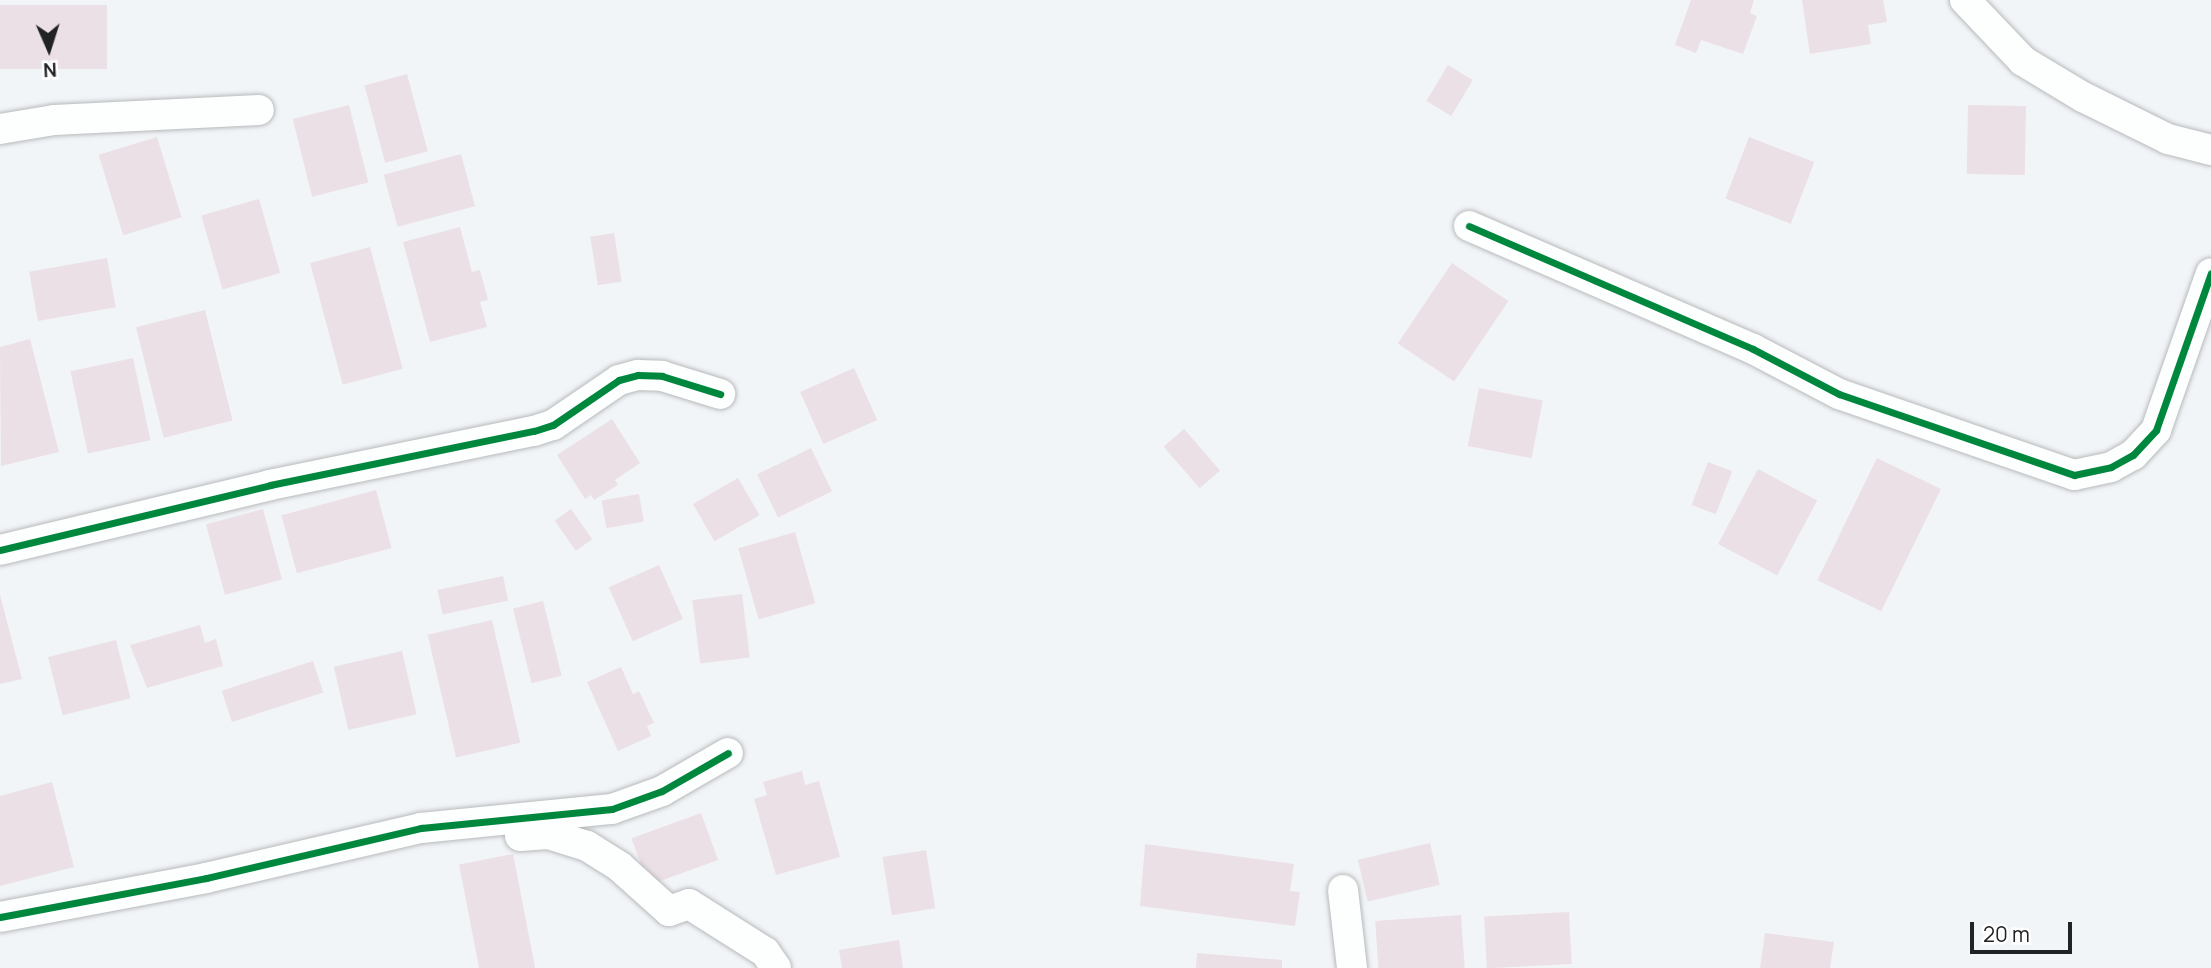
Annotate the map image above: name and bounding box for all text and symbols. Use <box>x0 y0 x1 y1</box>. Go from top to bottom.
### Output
north arrow <box>14 14 84 84</box>
text: N <box>43 57 58 83</box>
scale bar <box>1973 908 2074 952</box>
text: 20 m <box>1983 920 2030 948</box>

